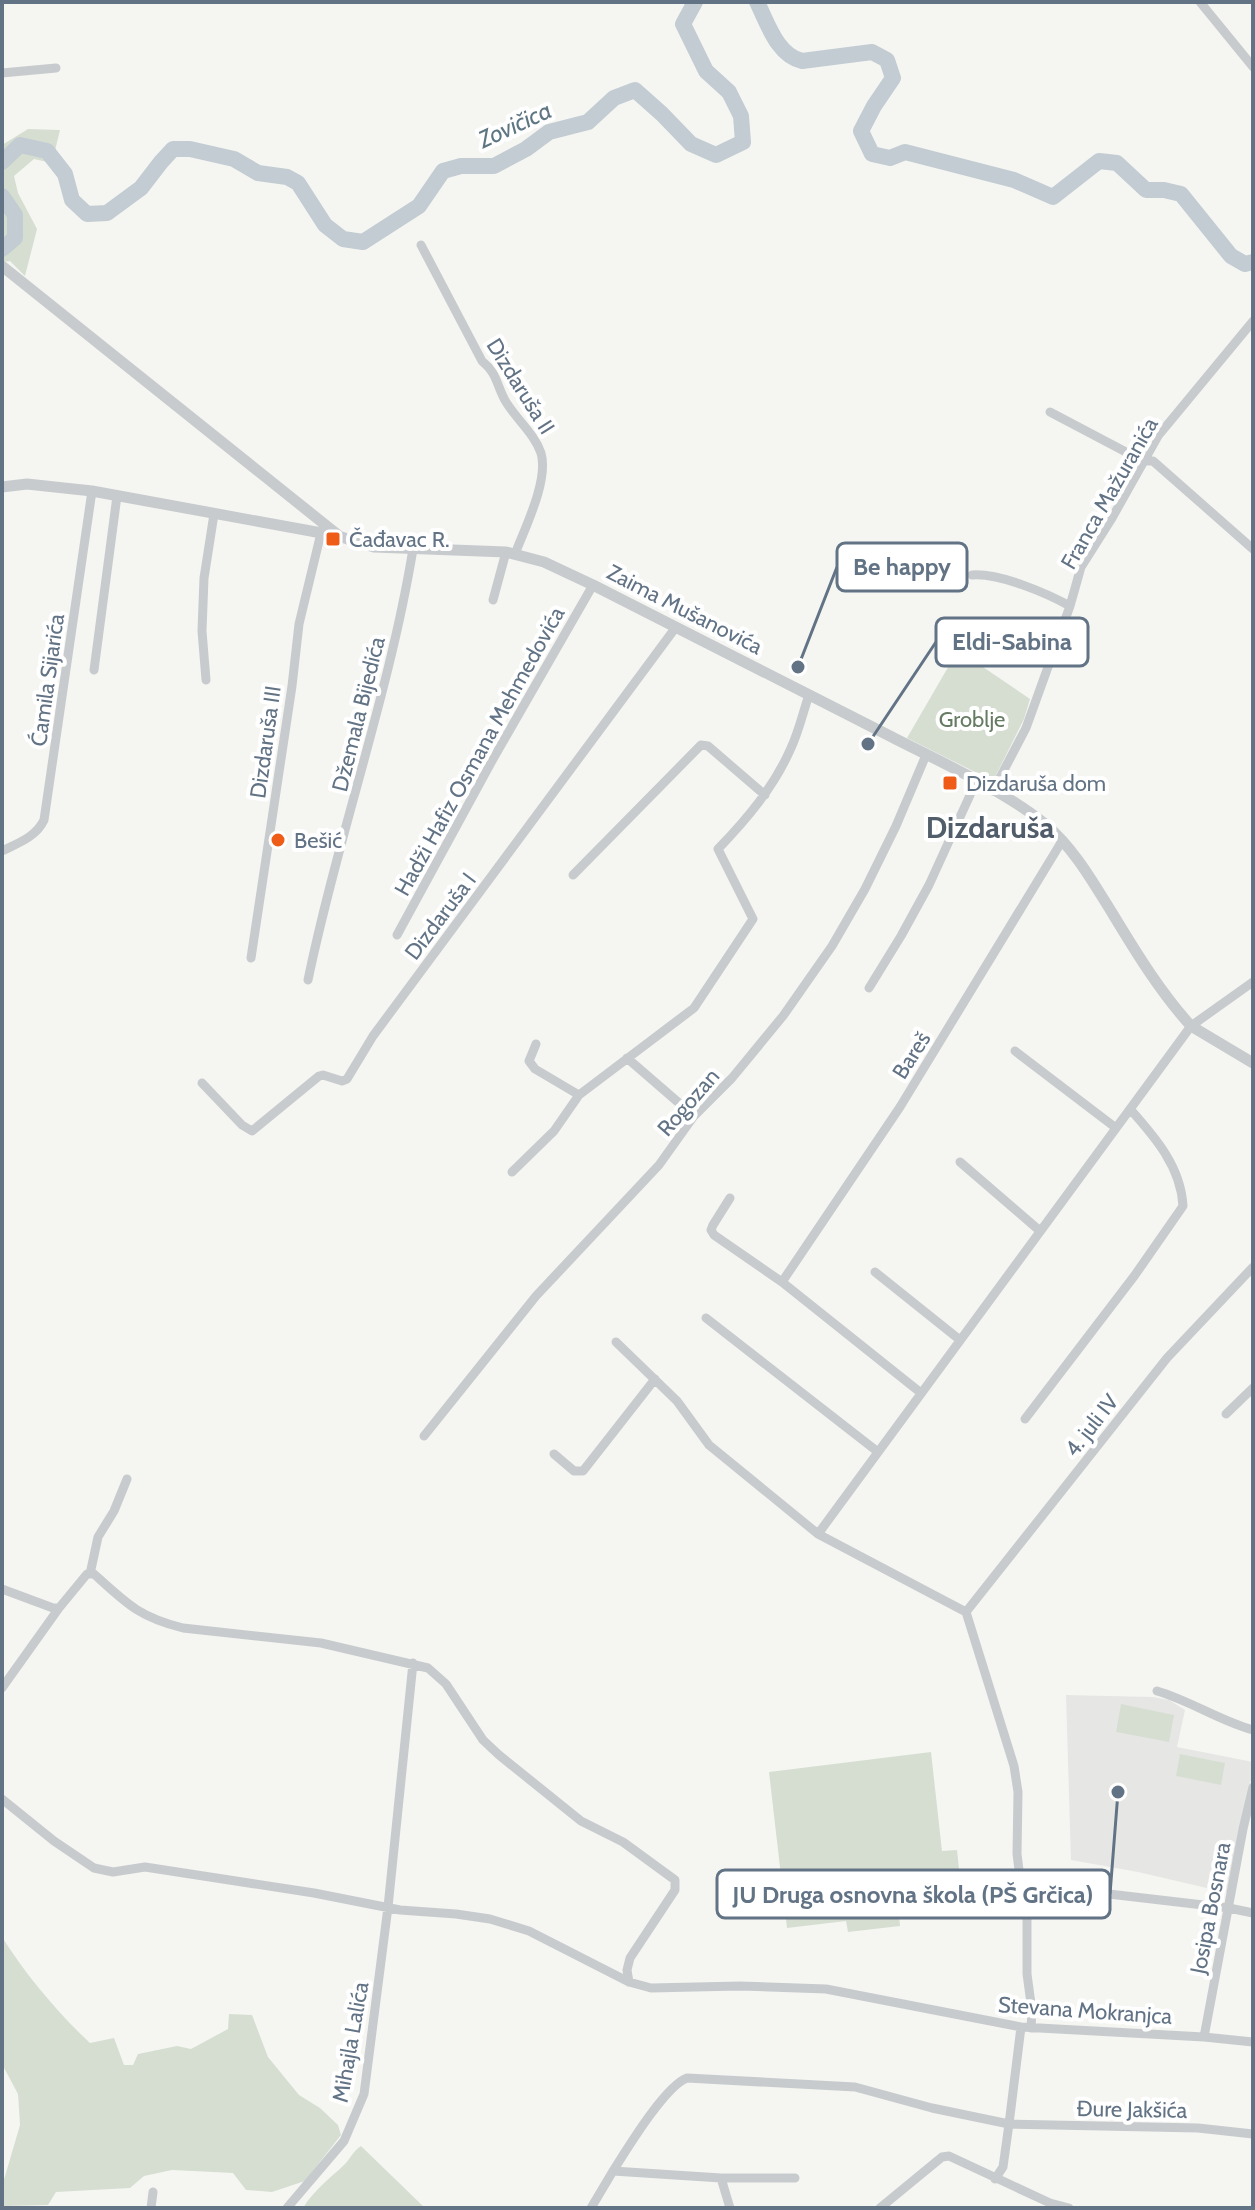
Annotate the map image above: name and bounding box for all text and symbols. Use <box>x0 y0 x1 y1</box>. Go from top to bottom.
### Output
water label: Zovičica <box>473 95 556 154</box>
street label: Dizdaruša II <box>481 333 561 439</box>
street label: Franca Mažuranića <box>1055 412 1164 574</box>
place label: Čađavac R. <box>349 526 450 553</box>
marker: Čađavac R. <box>324 530 342 548</box>
callout: Be happy <box>837 543 967 591</box>
text: Be happy <box>853 552 951 581</box>
street label: Zaima Mušanovića <box>602 559 767 660</box>
street label: Hadži Hafiz Osmana Mehmedovića <box>389 602 571 900</box>
street label: Ćamila Sijarića <box>25 612 70 748</box>
callout: Eldi-Sabina <box>936 618 1088 666</box>
text: Eldi-Sabina <box>952 627 1072 656</box>
street label: Džemala Bijedića <box>326 633 391 794</box>
street label: Dizdaruša III <box>244 684 287 800</box>
park label: Groblje <box>939 706 1005 733</box>
place label: Dizdaruša dom <box>966 770 1106 797</box>
marker: Dizdaruša dom <box>941 774 959 792</box>
district label: Dizdaruša <box>926 809 1054 846</box>
place label: Bešić <box>294 827 342 854</box>
marker: Bešić <box>269 831 287 849</box>
street label: Dizdaruša I <box>399 867 482 965</box>
street label: Bareš <box>887 1027 936 1084</box>
street label: Rogozan <box>652 1063 725 1142</box>
street label: 4. juli IV <box>1059 1388 1125 1462</box>
street label: Josipa Bosnara <box>1184 1840 1237 1977</box>
callout: JU Druga osnovna škola (PŠ Grčica) <box>717 1870 1110 1918</box>
text: JU Druga osnovna škola (PŠ Grčica) <box>732 1880 1093 1909</box>
street label: Mihajla Lalića <box>327 1979 374 2105</box>
street label: Stevana Mokranjca <box>997 1991 1173 2030</box>
street label: Đure Jakšića <box>1076 2095 1188 2124</box>

